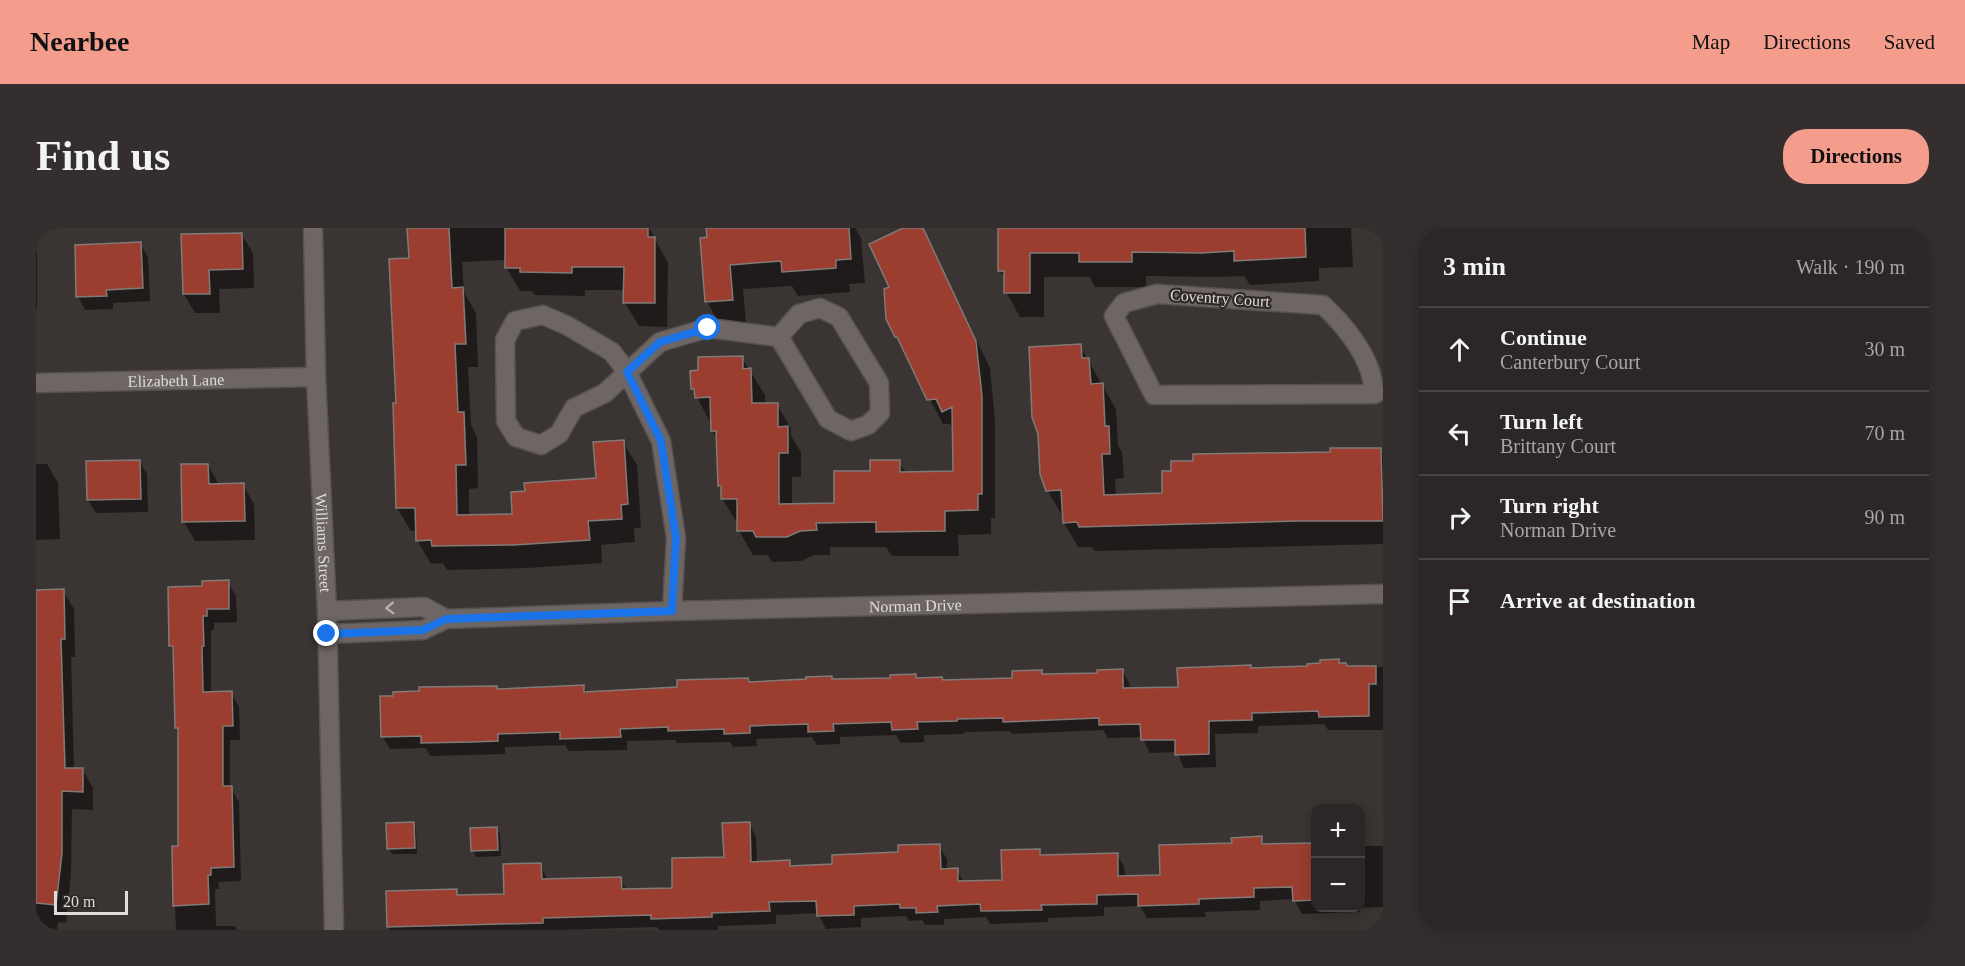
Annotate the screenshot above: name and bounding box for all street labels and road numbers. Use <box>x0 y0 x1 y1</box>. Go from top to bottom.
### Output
street label: Coventry Court <box>1169 286 1271 311</box>
street label: Elizabeth Lane <box>128 370 224 390</box>
street label: Williams Street <box>313 493 335 593</box>
street label: Norman Drive <box>869 596 962 615</box>

